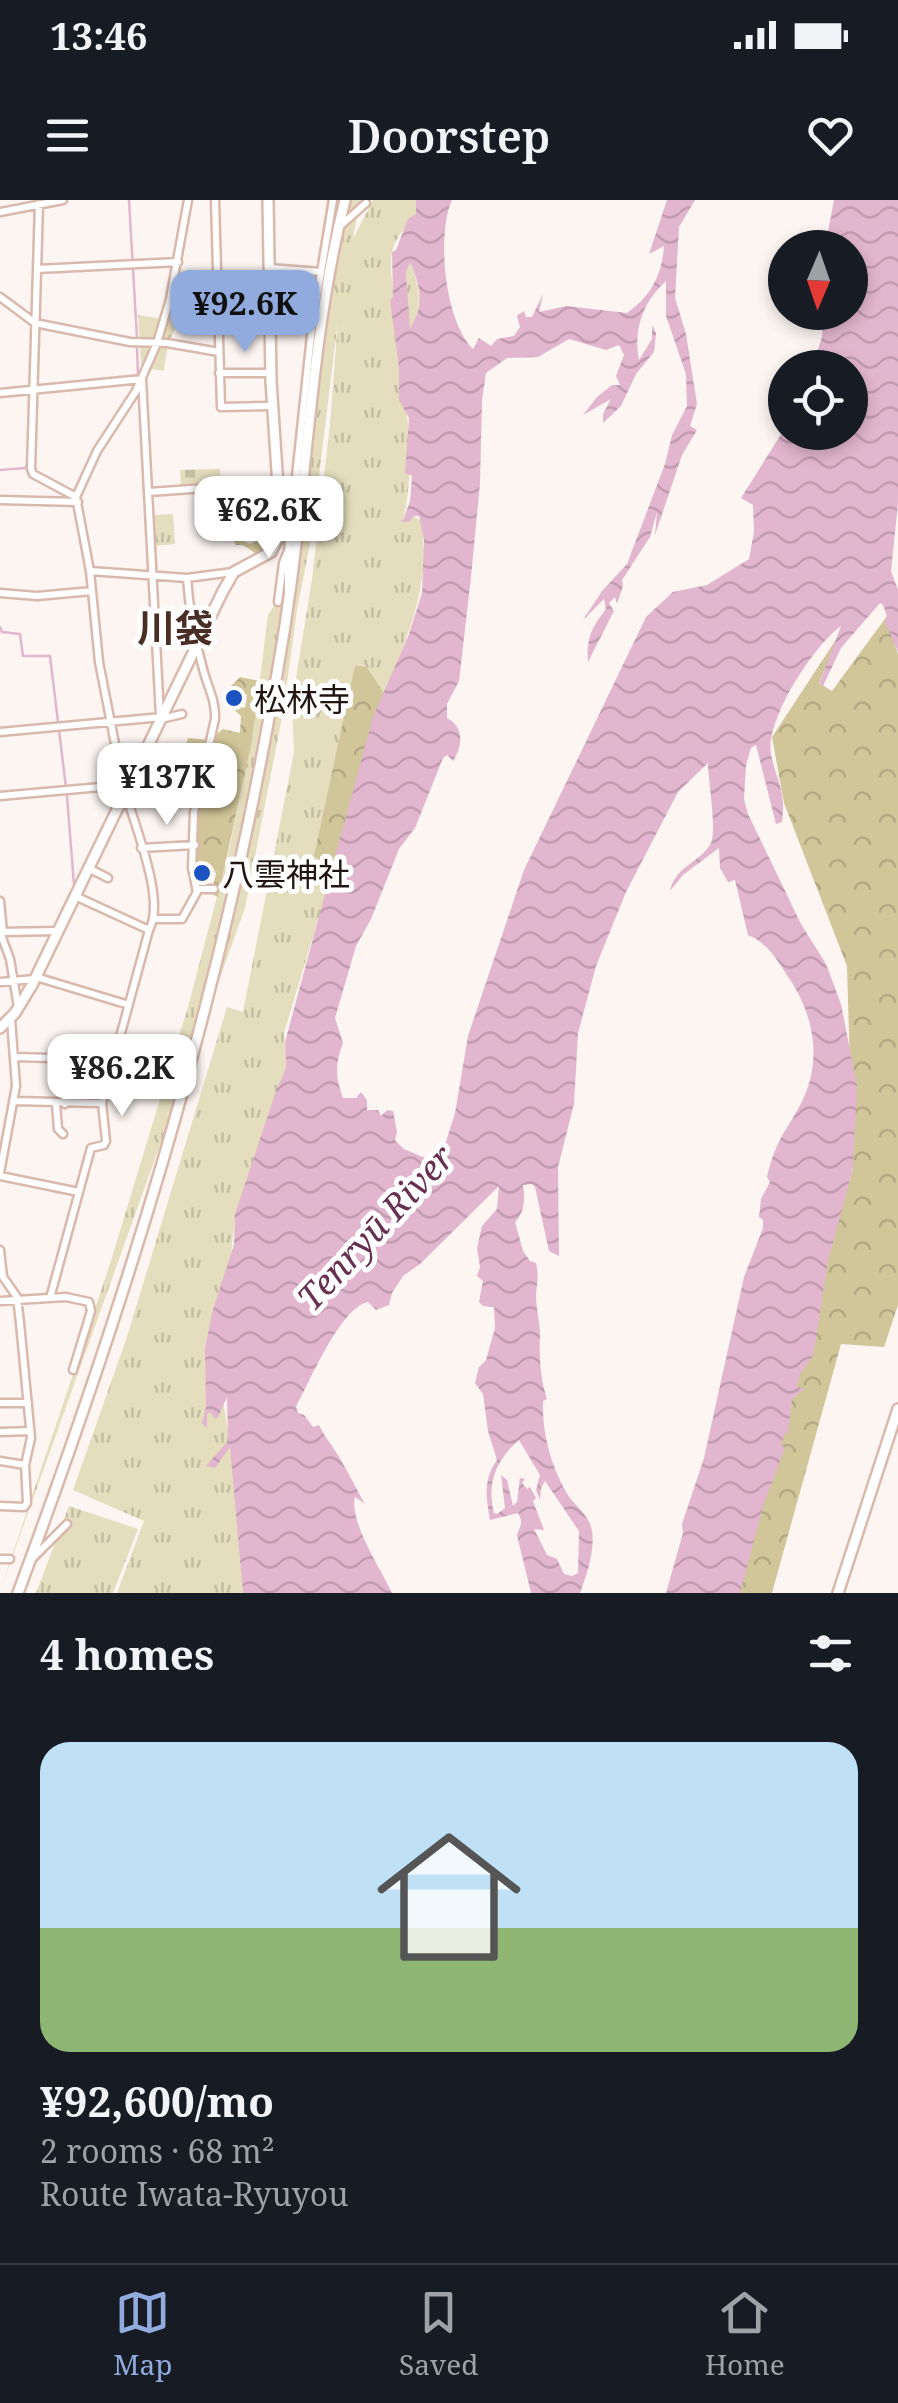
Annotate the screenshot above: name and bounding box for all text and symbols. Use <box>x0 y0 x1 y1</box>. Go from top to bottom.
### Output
text: 13:46 <box>50 9 147 61</box>
text: Doorstep <box>348 105 550 166</box>
icon: menu <box>40 108 95 163</box>
icon: heart <box>803 108 858 163</box>
north arrow <box>768 230 868 330</box>
map controls <box>768 230 868 450</box>
pin: ¥92.6K <box>164 270 326 355</box>
text: ¥92.6K <box>192 281 298 324</box>
button: locate <box>768 350 868 450</box>
pin: ¥62.6K <box>188 476 350 561</box>
text: ¥62.6K <box>216 487 322 530</box>
district label: 川袋 <box>137 601 213 653</box>
place label: 松林寺 <box>254 677 350 720</box>
marker: 松林寺 <box>223 687 245 709</box>
pin: ¥137K <box>97 743 237 828</box>
text: ¥137K <box>119 754 215 797</box>
place label: 八雲神社 <box>222 852 350 895</box>
marker: 八雲神社 <box>191 862 213 884</box>
pin: ¥86.2K <box>41 1034 203 1119</box>
text: ¥86.2K <box>69 1045 175 1088</box>
water label: Tenryū River <box>286 1134 464 1320</box>
text: 4 homes <box>40 1625 214 1682</box>
icon: filters <box>803 1626 858 1681</box>
icon: home <box>359 1807 539 1987</box>
text: ¥92,600/mo <box>40 2072 274 2129</box>
text: 2 rooms · 68 m² <box>40 2129 275 2172</box>
text: Route Iwata-Ryuyou <box>40 2172 349 2215</box>
tab: Map <box>113 2285 172 2383</box>
tab: Saved <box>399 2285 478 2383</box>
tab: Home <box>705 2285 785 2383</box>

